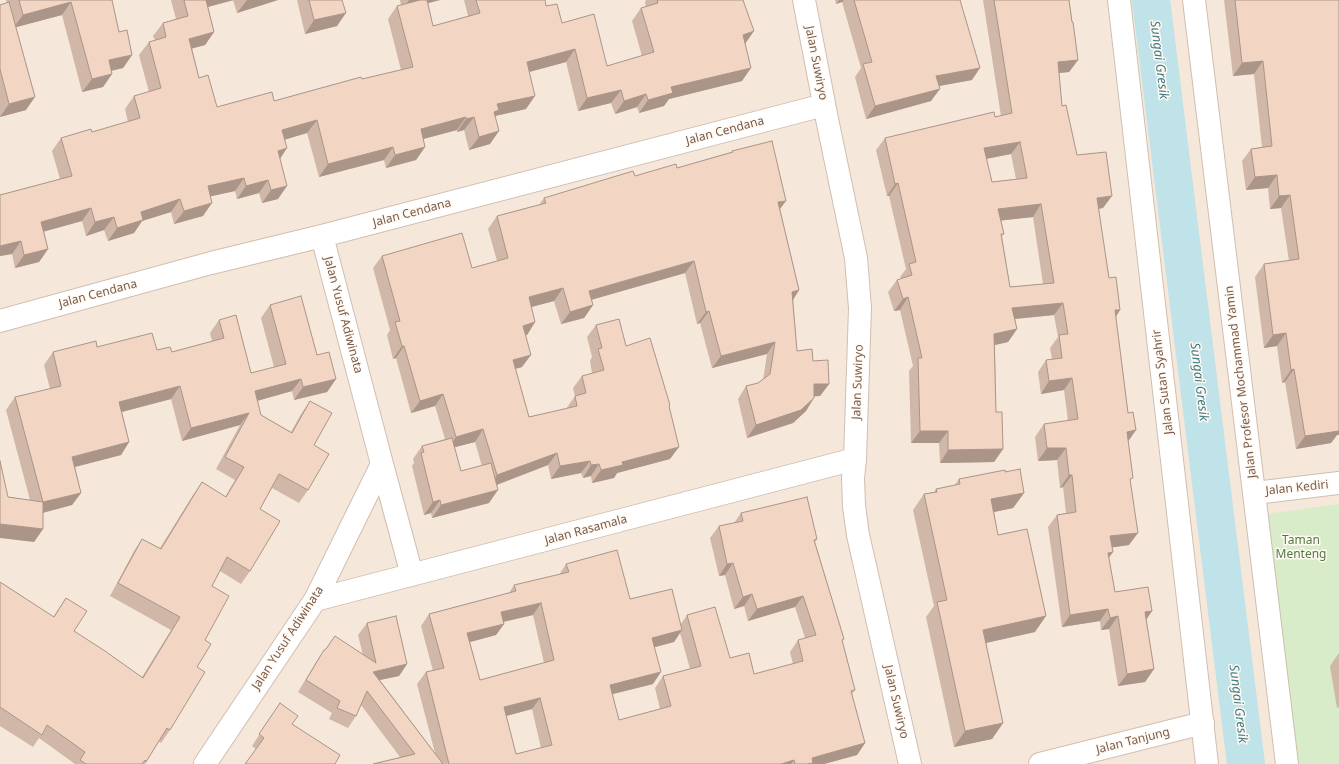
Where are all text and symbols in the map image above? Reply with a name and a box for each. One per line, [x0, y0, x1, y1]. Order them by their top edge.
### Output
water label: Sungai Gresik [1146, 20, 1172, 100]
street label: Jalan Suwiryo [802, 25, 830, 101]
street label: Jalan Cendana [684, 114, 766, 148]
street label: Jalan Cendana [371, 196, 453, 230]
street label: Jalan Yusuf Adiwinata [320, 255, 366, 375]
street label: Jalan Cendana [57, 277, 139, 311]
street label: Jalan Profesor Mochammad Yamin [1222, 285, 1260, 479]
street label: Jalan Sutan Syahrir [1149, 329, 1177, 435]
water label: Sungai Gresik [1186, 342, 1212, 422]
street label: Jalan Suwiryo [849, 344, 867, 420]
street label: Jalan Kediri [1265, 478, 1329, 498]
street label: Jalan Rasamala [543, 512, 629, 548]
park label: Taman Menteng [1276, 534, 1326, 562]
street label: Jalan Yusuf Adiwinata [249, 584, 327, 692]
street label: Jalan Suwiryo [881, 664, 911, 740]
water label: Sungai Gresik [1225, 664, 1251, 744]
street label: Jalan Tanjung [1095, 725, 1171, 757]

